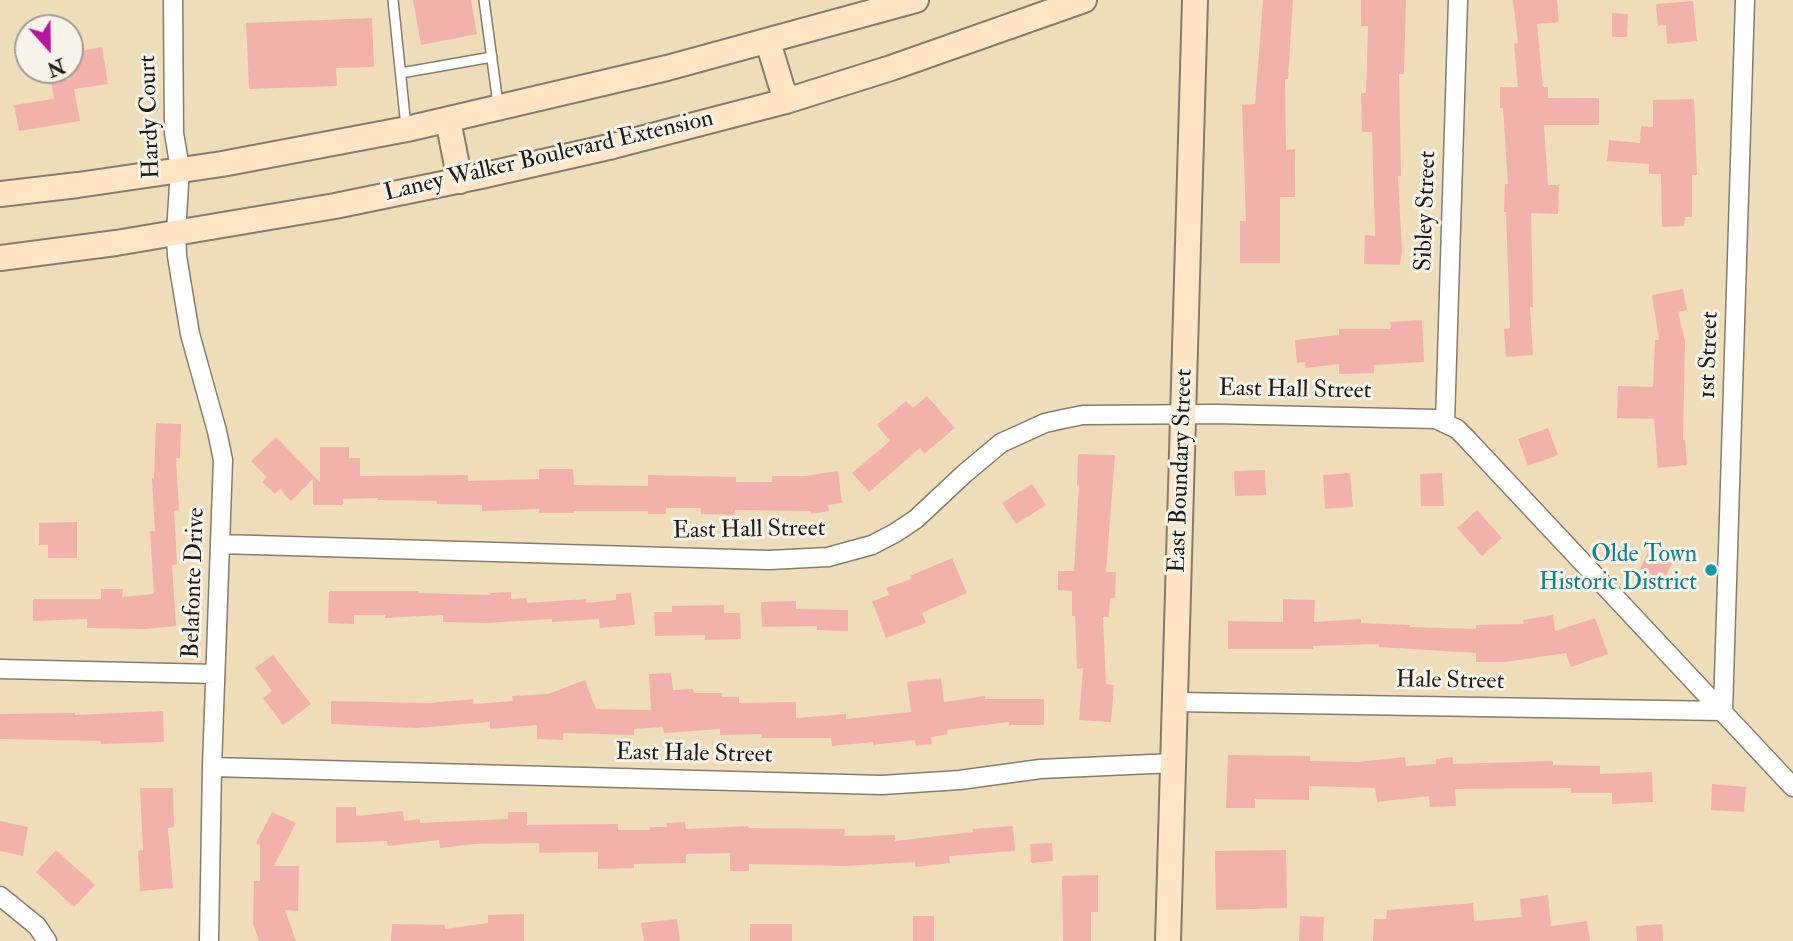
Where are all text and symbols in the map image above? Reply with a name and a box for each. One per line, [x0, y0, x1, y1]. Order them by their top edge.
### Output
north arrow [14, 14, 84, 84]
text: N [44, 52, 68, 81]
street label: Hardy Court [134, 55, 168, 179]
street label: Laney Walker Boulevard Extension [382, 105, 716, 209]
street label: Sibley Street [1411, 150, 1443, 272]
street label: 1st Street [1694, 311, 1726, 399]
street label: East Boundary Street [1164, 368, 1200, 574]
street label: East Hall Street [1218, 375, 1372, 407]
street label: Belafonte Drive [178, 507, 212, 659]
street label: East Hall Street [672, 515, 826, 547]
place label: Olde Town Historic District [1539, 542, 1697, 598]
marker: Olde Town Historic District [1703, 562, 1719, 578]
street label: Hale Street [1395, 667, 1505, 697]
street label: East Hale Street [615, 739, 773, 771]

